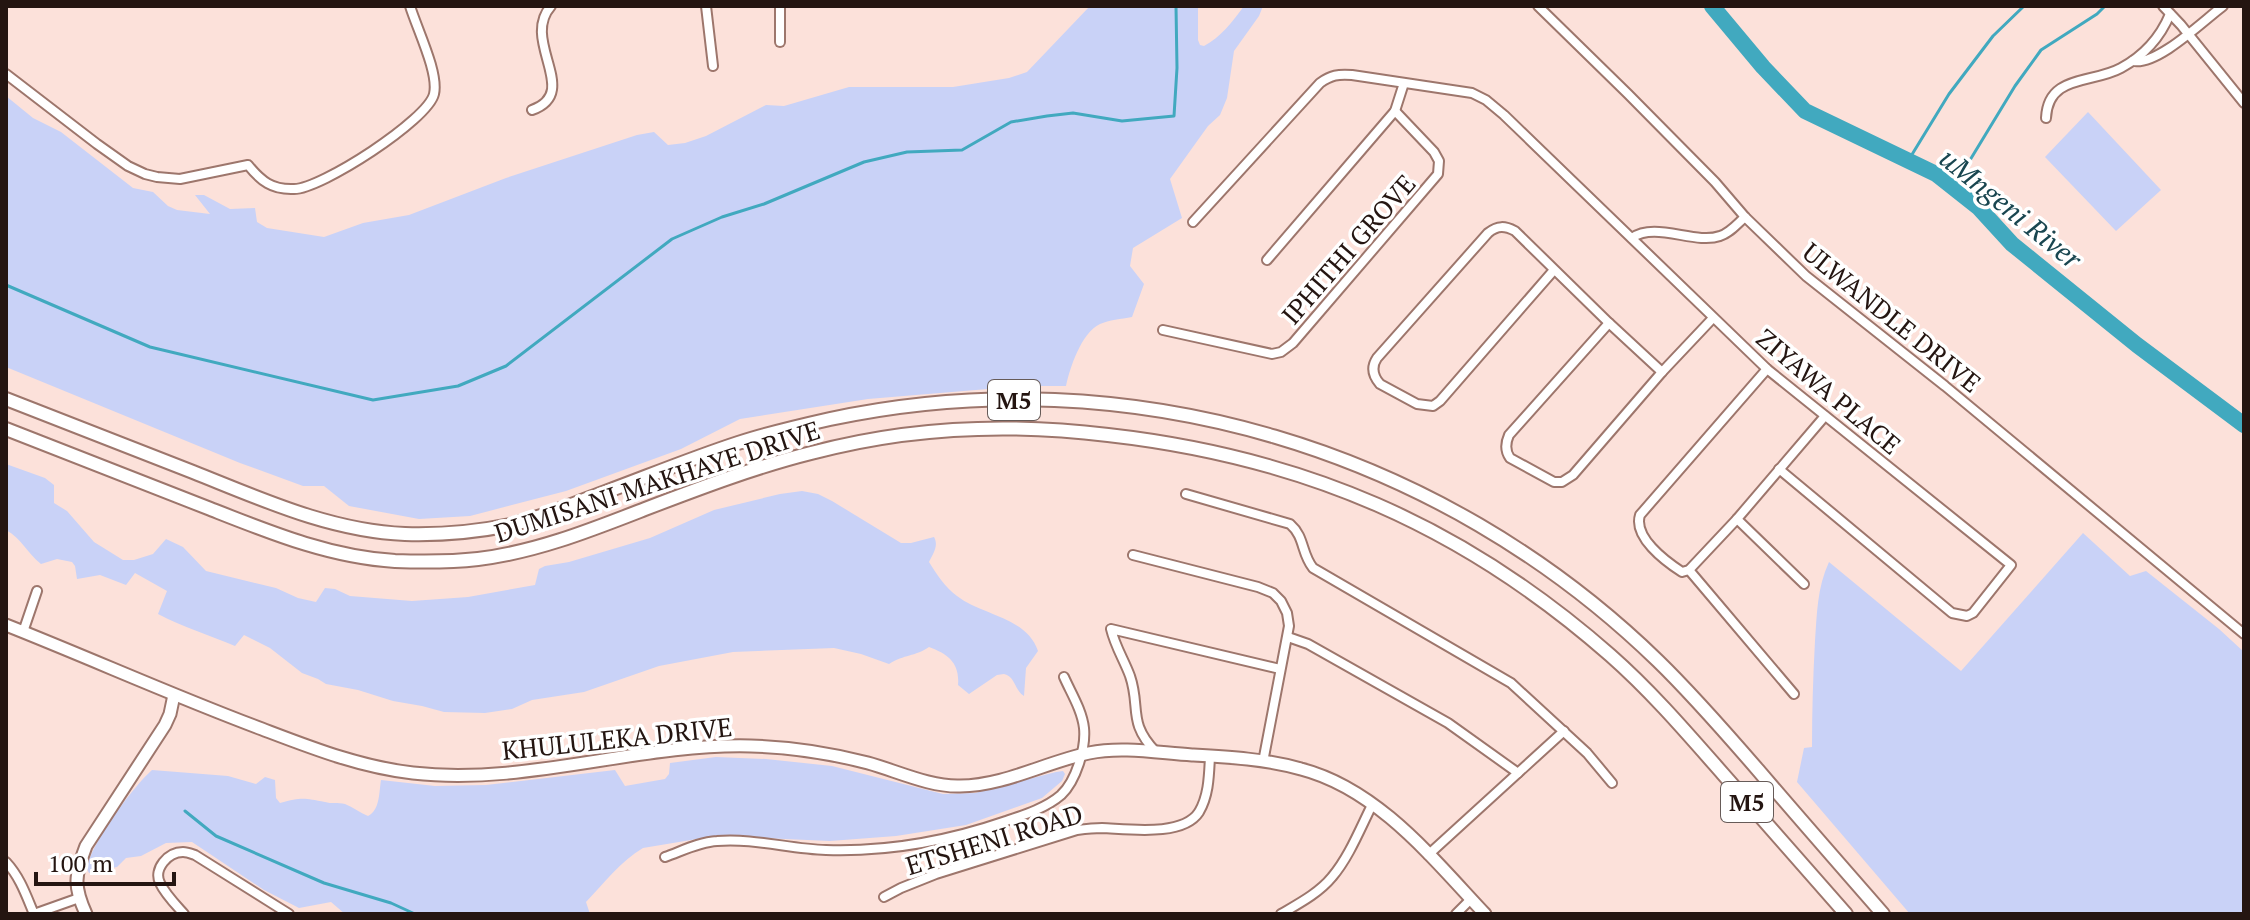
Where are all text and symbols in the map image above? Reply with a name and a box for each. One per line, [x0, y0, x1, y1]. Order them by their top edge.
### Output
water label: uMngeni River [1933, 139, 2090, 277]
street label: IPHITHI GROVE [1274, 167, 1422, 331]
street label: ULWANDLE DRIVE [1796, 235, 1988, 399]
street label: ZIYAWA PLACE [1750, 321, 1908, 461]
road number: M5 [988, 380, 1040, 420]
street label: DUMISANI MAKHAYE DRIVE [490, 412, 824, 550]
street label: KHULULEKA DRIVE [500, 709, 734, 767]
road number: M5 [1721, 782, 1773, 822]
street label: ETSHENI ROAD [901, 796, 1087, 882]
scale bar [36, 836, 174, 886]
text: 100 m [48, 847, 113, 879]

